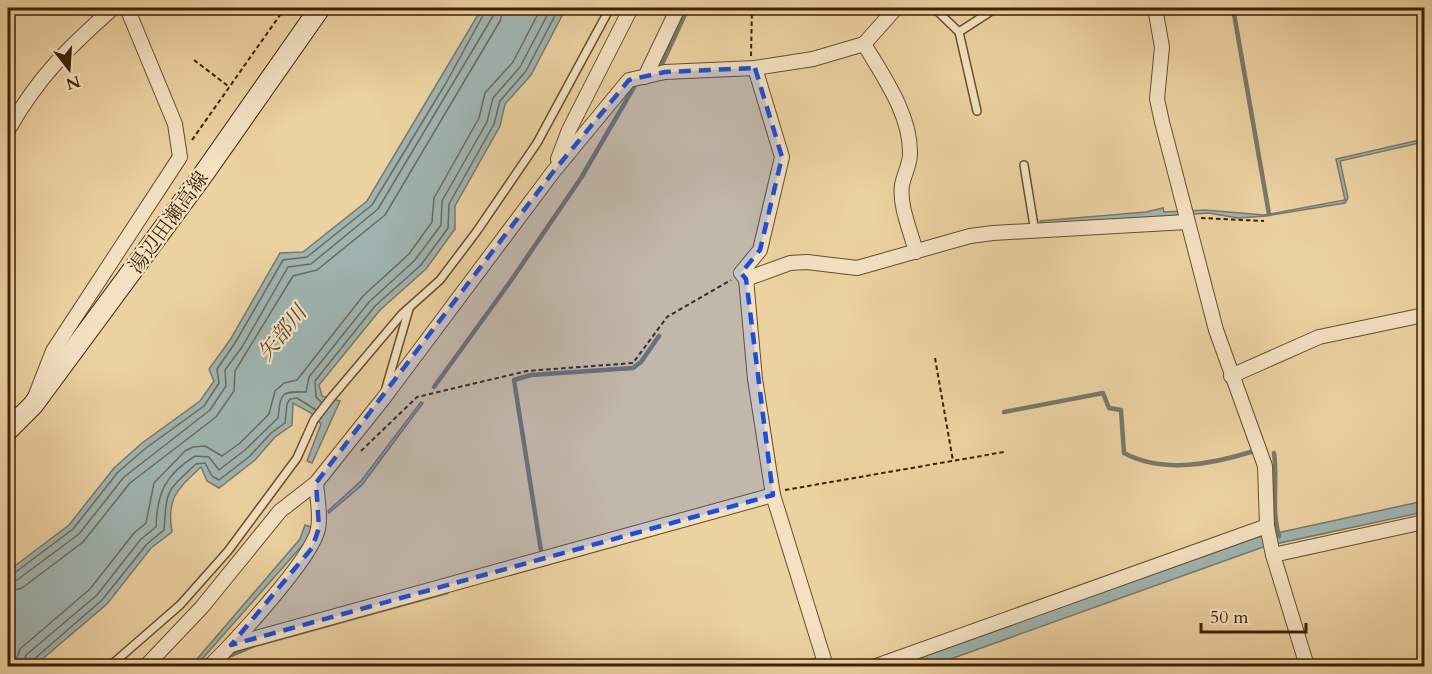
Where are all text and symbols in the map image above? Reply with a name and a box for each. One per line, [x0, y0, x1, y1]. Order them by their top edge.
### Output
north arrow [39, 39, 99, 99]
text: N [63, 70, 83, 95]
street label: 湯辺田瀬高線 [122, 166, 215, 279]
water label: 矢部川 [251, 298, 315, 367]
scale bar [1201, 596, 1306, 634]
text: 50 m [1210, 605, 1249, 630]

